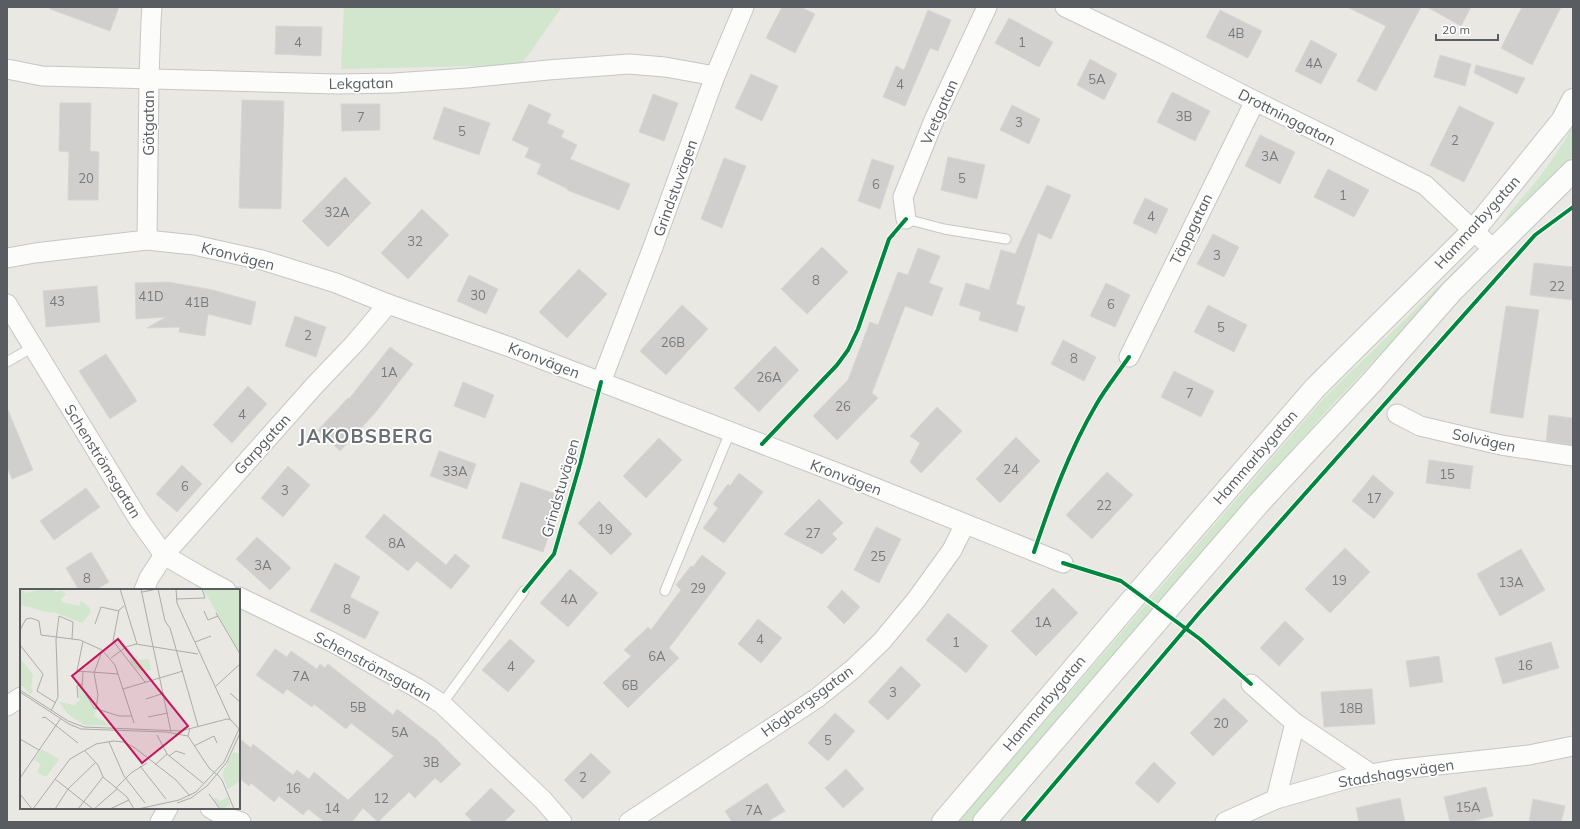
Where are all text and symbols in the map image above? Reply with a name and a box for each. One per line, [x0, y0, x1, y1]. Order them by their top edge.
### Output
scale bar [1436, 16, 1498, 42]
text: 20 m [1442, 22, 1470, 37]
house number: 4B [1228, 25, 1244, 41]
house number: 4 [294, 34, 302, 50]
house number: 1 [1018, 34, 1026, 50]
house number: 4A [1305, 55, 1323, 71]
house number: 5A [1088, 71, 1106, 87]
street label: Lekgatan [328, 73, 394, 93]
house number: 4 [896, 76, 904, 92]
street label: Vretgatan [916, 76, 962, 148]
street label: Drottninggatan [1235, 84, 1339, 150]
street label: Götgatan [139, 90, 158, 156]
house number: 3B [1176, 108, 1192, 124]
house number: 7 [357, 109, 365, 125]
house number: 3 [1015, 114, 1023, 130]
house number: 5 [458, 123, 466, 139]
house number: 2 [1451, 132, 1459, 148]
street label: Grindstuvägen [649, 137, 701, 239]
house number: 3A [1261, 148, 1279, 164]
house number: 20 [78, 170, 94, 186]
house number: 5 [958, 170, 966, 186]
street label: Hammarbygatan [1430, 171, 1524, 273]
house number: 6 [872, 176, 880, 192]
house number: 1 [1339, 187, 1347, 203]
street label: Täppgatan [1166, 190, 1216, 268]
house number: 32A [324, 204, 350, 220]
house number: 4 [1147, 208, 1155, 224]
house number: 32 [407, 233, 423, 249]
street label: Kronvägen [199, 238, 277, 274]
house number: 3 [1213, 247, 1221, 263]
house number: 8 [812, 272, 820, 288]
house number: 22 [1549, 278, 1565, 294]
house number: 30 [470, 287, 486, 303]
house number: 41D [138, 288, 164, 304]
house number: 43 [49, 293, 65, 309]
house number: 41B [185, 294, 209, 310]
house number: 6 [1107, 296, 1115, 312]
house number: 5 [1217, 319, 1225, 335]
house number: 2 [304, 327, 312, 343]
house number: 26B [661, 334, 685, 350]
street label: Kronvägen [506, 338, 582, 382]
house number: 8 [1070, 350, 1078, 366]
house number: 1A [380, 364, 398, 380]
house number: 26A [756, 369, 782, 385]
house number: 7 [1186, 385, 1194, 401]
house number: 26 [835, 398, 851, 414]
street label: Schenströmsgatan [60, 401, 146, 521]
house number: 4 [238, 406, 246, 422]
street label: Hammarbygatan [1209, 406, 1301, 508]
street label: Garpgatan [230, 410, 294, 478]
district label: JAKOBSBERG [298, 424, 434, 448]
street label: Solvägen [1451, 424, 1517, 456]
street label: Grindstuvägen [537, 436, 583, 540]
street label: Kronvägen [808, 455, 884, 499]
house number: 24 [1003, 461, 1019, 477]
house number: 33A [442, 463, 468, 479]
house number: 15 [1439, 466, 1455, 482]
house number: 6 [181, 478, 189, 494]
house number: 3 [281, 482, 289, 498]
house number: 17 [1366, 490, 1382, 506]
house number: 22 [1096, 497, 1112, 513]
house number: 19 [597, 521, 613, 537]
house number: 27 [805, 525, 821, 541]
house number: 8A [388, 535, 406, 551]
house number: 25 [870, 548, 886, 564]
house number: 3A [254, 557, 272, 573]
house number: 8 [83, 570, 91, 586]
house number: 19 [1331, 572, 1347, 588]
house number: 13A [1498, 574, 1524, 590]
house number: 29 [690, 580, 706, 596]
inset map [20, 589, 240, 809]
house number: 4A [560, 591, 578, 607]
house number: 8 [343, 601, 351, 617]
house number: 1A [1034, 614, 1052, 630]
street label: Schenströmsgatan [311, 627, 435, 705]
house number: 4 [756, 631, 764, 647]
house number: 1 [952, 634, 960, 650]
house number: 6A [648, 648, 666, 664]
street label: Hammarbygatan [998, 651, 1090, 755]
house number: 16 [1517, 657, 1533, 673]
house number: 4 [507, 658, 515, 674]
street label: Högbergsgatan [757, 661, 857, 741]
house number: 7A [292, 668, 310, 684]
house number: 6B [622, 677, 638, 693]
house number: 3 [889, 684, 897, 700]
house number: 5B [350, 699, 366, 715]
house number: 18B [1339, 700, 1363, 716]
house number: 20 [1213, 715, 1229, 731]
house number: 5A [391, 724, 409, 740]
house number: 5 [824, 732, 832, 748]
house number: 3B [423, 754, 439, 770]
street label: Stadshagsvägen [1337, 754, 1455, 792]
house number: 2 [579, 769, 587, 785]
house number: 16 [285, 780, 301, 796]
house number: 12 [373, 790, 389, 806]
house number: 15A [1455, 799, 1481, 815]
house number: 14 [324, 800, 340, 816]
house number: 7A [745, 802, 763, 818]

